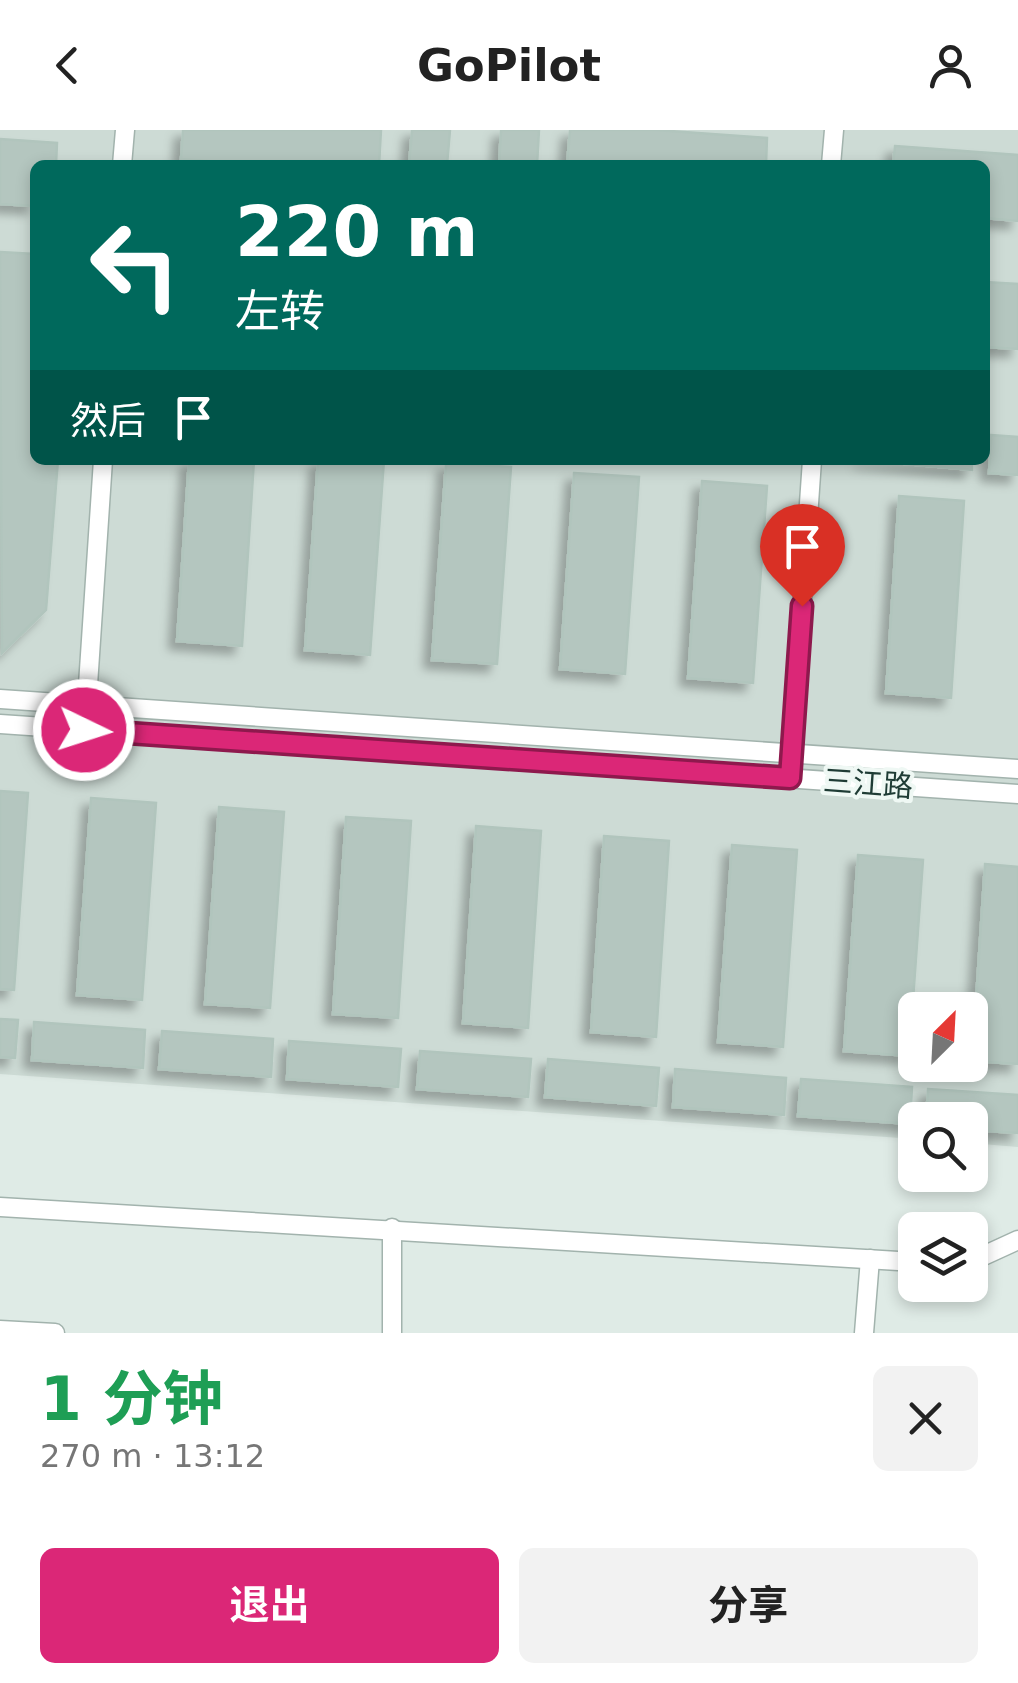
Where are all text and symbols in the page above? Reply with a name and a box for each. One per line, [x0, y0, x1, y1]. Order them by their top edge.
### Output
icon: back [40, 38, 95, 93]
icon: person [923, 38, 978, 93]
text: GoPilot [417, 39, 601, 92]
text: 220 m [235, 191, 478, 273]
icon: left [70, 200, 200, 330]
text: 左转 [235, 285, 325, 338]
icon: arrive [166, 390, 221, 445]
text: 然后 [70, 399, 146, 443]
pin [760, 504, 845, 607]
icon: arrive [775, 519, 830, 574]
position arrow [32, 678, 136, 782]
street label: 三江路 [822, 763, 914, 804]
north arrow [898, 992, 988, 1082]
map controls [898, 992, 988, 1302]
button: search [898, 1102, 988, 1192]
button: layers [898, 1212, 988, 1302]
text: 1 分钟 [40, 1364, 223, 1434]
button: close [873, 1366, 978, 1471]
text: 270 m · 13:12 [40, 1437, 265, 1475]
button: 退出 [40, 1548, 499, 1663]
button: 分享 [519, 1548, 978, 1663]

